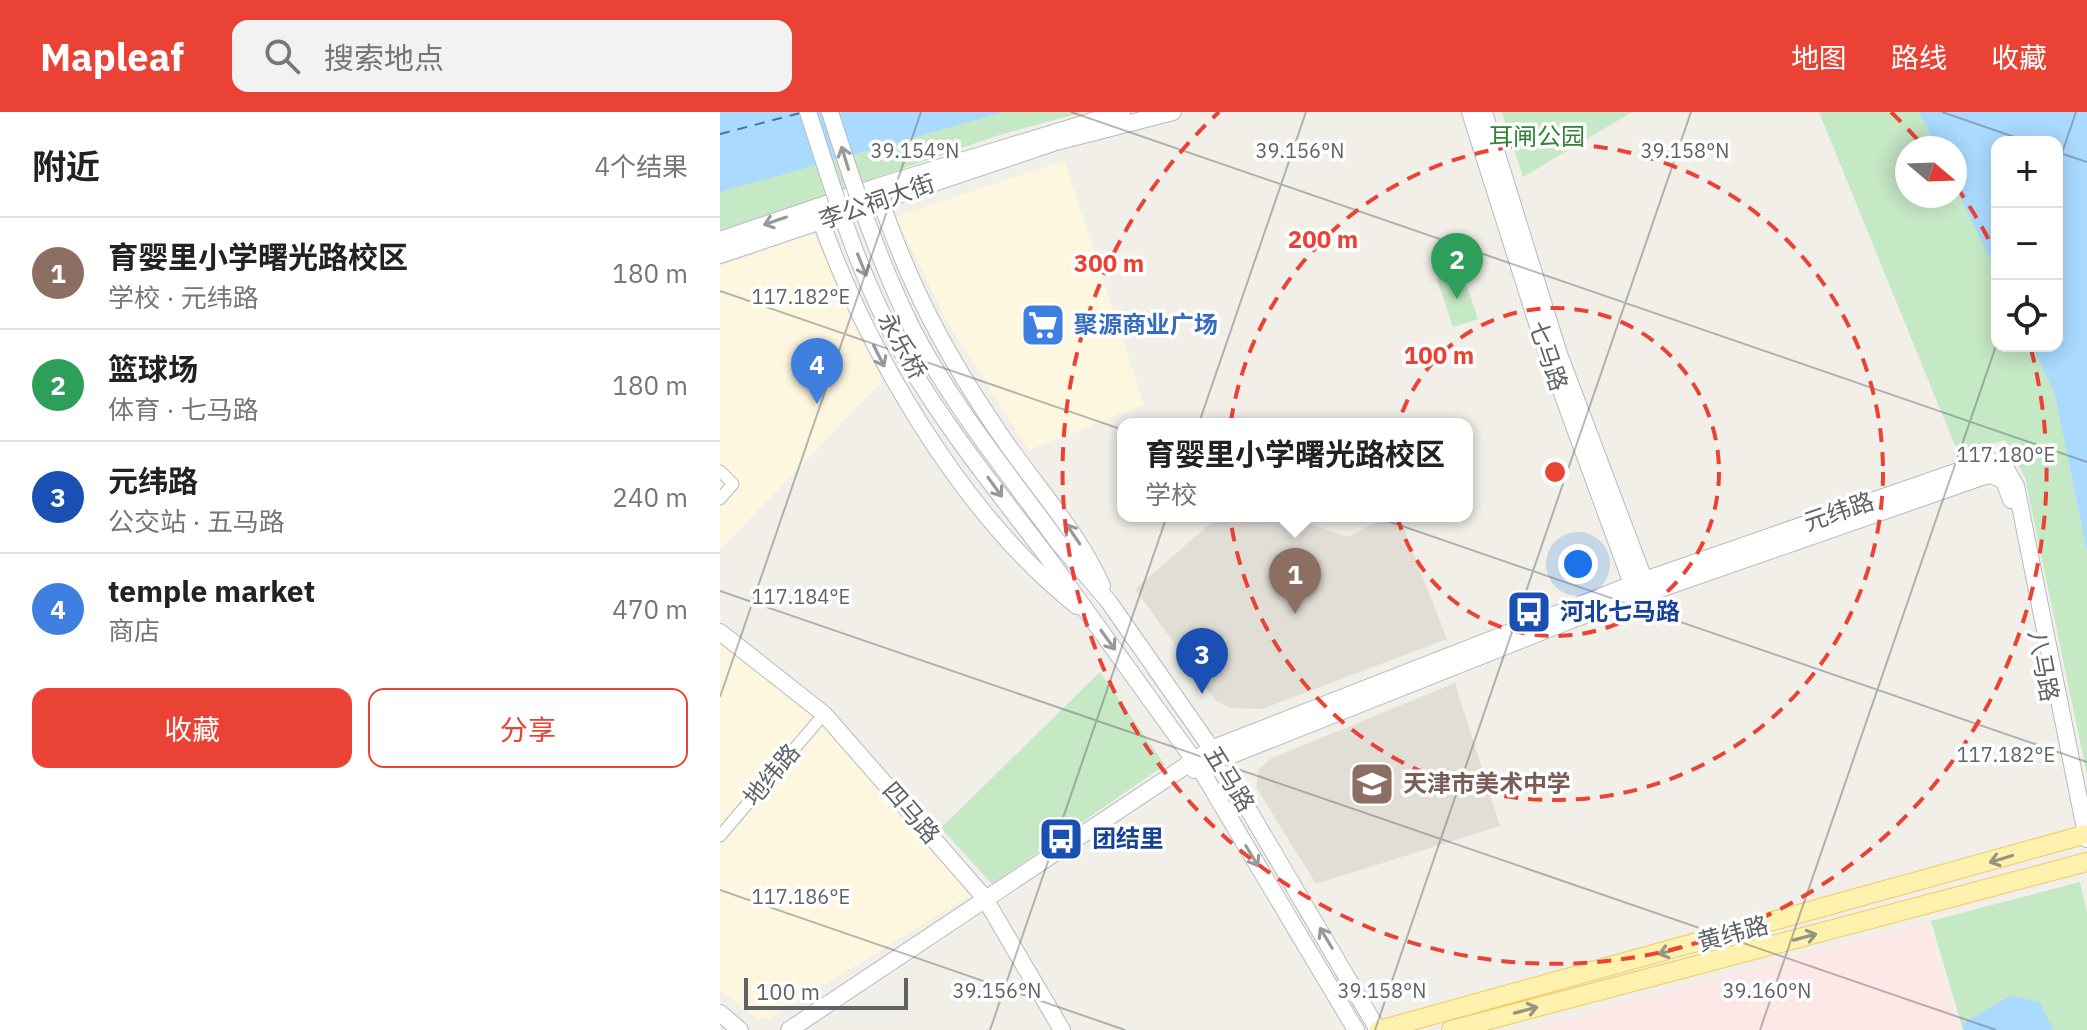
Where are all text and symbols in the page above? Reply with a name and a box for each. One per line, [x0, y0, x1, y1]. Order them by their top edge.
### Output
search box [232, 20, 792, 92]
text: Mapleaf [40, 32, 184, 81]
icon: search [260, 34, 304, 78]
text: 搜索地点 [324, 38, 444, 77]
text: 地图 [1791, 39, 1847, 76]
text: 路线 [1891, 39, 1947, 76]
text: 收藏 [1991, 39, 2047, 76]
park label: 耳闸公园 [1489, 120, 1585, 152]
north arrow [1895, 136, 1967, 208]
map controls [1991, 136, 2063, 352]
button: + [1991, 136, 2063, 208]
text: 39.154°N [871, 137, 959, 164]
text: 39.156°N [1256, 137, 1344, 164]
text: 39.158°N [1641, 137, 1729, 164]
text: 附近 [32, 144, 100, 188]
one-way arrow [837, 146, 852, 172]
text: 4个结果 [594, 149, 688, 183]
street label: 李公祠大街 [815, 166, 939, 236]
button: − [1991, 208, 2063, 280]
one-way arrow [763, 215, 788, 230]
text: 200 m [1288, 223, 1358, 255]
pin: 2 [1431, 233, 1483, 299]
text: 育婴里小学曙光路校区 [108, 237, 408, 276]
text: 300 m [1074, 247, 1144, 279]
one-way arrow [856, 252, 870, 276]
text: 1 [50, 256, 66, 290]
text: 180 m [612, 256, 688, 290]
text: 学校 · 元纬路 [108, 280, 259, 314]
button: locate [1991, 280, 2063, 352]
text: 117.182°E [752, 283, 850, 310]
supermarket icon: 聚源商业广场 [1019, 301, 1067, 349]
street label: 永乐桥 [871, 306, 934, 385]
place label: 聚源商业广场 [1074, 308, 1218, 340]
street label: 七马路 [1522, 316, 1576, 395]
pin: 4 [791, 338, 843, 404]
text: 100 m [1404, 339, 1474, 371]
one-way arrow [872, 344, 887, 368]
text: 篮球场 [108, 349, 198, 388]
text: 2 [50, 368, 66, 402]
text: 180 m [612, 368, 688, 402]
text: 体育 · 七马路 [108, 392, 259, 426]
popup [1117, 418, 1473, 522]
text: 育婴里小学曙光路校区 [1145, 434, 1445, 473]
text: 117.180°E [1957, 441, 2055, 468]
centre of rings [1541, 458, 1569, 486]
text: 元纬路 [108, 461, 198, 500]
one-way arrow [987, 475, 1003, 497]
text: 学校 [1145, 477, 1197, 511]
text: 3 [50, 480, 66, 514]
text: 240 m [612, 480, 688, 514]
street label: 元纬路 [1799, 484, 1878, 538]
text: 公交站 · 五马路 [108, 504, 285, 538]
one-way arrow [1065, 523, 1081, 545]
your location [1558, 544, 1598, 584]
pin: 1 [1269, 548, 1321, 614]
text: temple market [108, 571, 315, 610]
text: 117.184°E [752, 583, 850, 610]
bus stop icon: 河北七马路 [1505, 588, 1553, 636]
text: 4 [50, 592, 66, 626]
text: 470 m [612, 592, 688, 626]
place label: 河北七马路 [1560, 595, 1680, 627]
text: 商店 [108, 613, 160, 647]
street label: 八马路 [2021, 627, 2067, 704]
pin: 3 [1176, 628, 1228, 694]
one-way arrow [1099, 629, 1116, 650]
button: 收藏 [32, 688, 352, 768]
button: 分享 [368, 688, 688, 768]
street label: 地纬路 [736, 736, 807, 812]
street label: 五马路 [1197, 739, 1262, 817]
text: 117.182°E [1957, 741, 2055, 768]
school or university icon: 天津市美术中学 [1348, 760, 1396, 808]
place label: 天津市美术中学 [1403, 767, 1571, 799]
street label: 四马路 [876, 775, 947, 850]
bus stop icon: 团结里 [1037, 815, 1085, 863]
place label: 团结里 [1092, 822, 1164, 854]
one-way arrow [1245, 844, 1261, 867]
one-way arrow [1989, 853, 2014, 867]
text: 117.186°E [752, 883, 850, 910]
street label: 黄纬路 [1694, 908, 1772, 958]
one-way arrow [1317, 927, 1333, 950]
one-way arrow [1791, 928, 1817, 943]
one-way arrow [1657, 945, 1683, 960]
scale bar [744, 974, 908, 1010]
text: 100 m [756, 977, 820, 1006]
text: 39.156°N [953, 977, 1041, 1004]
text: 39.158°N [1338, 977, 1426, 1004]
text: 39.160°N [1723, 977, 1811, 1004]
one-way arrow [1513, 1002, 1539, 1017]

